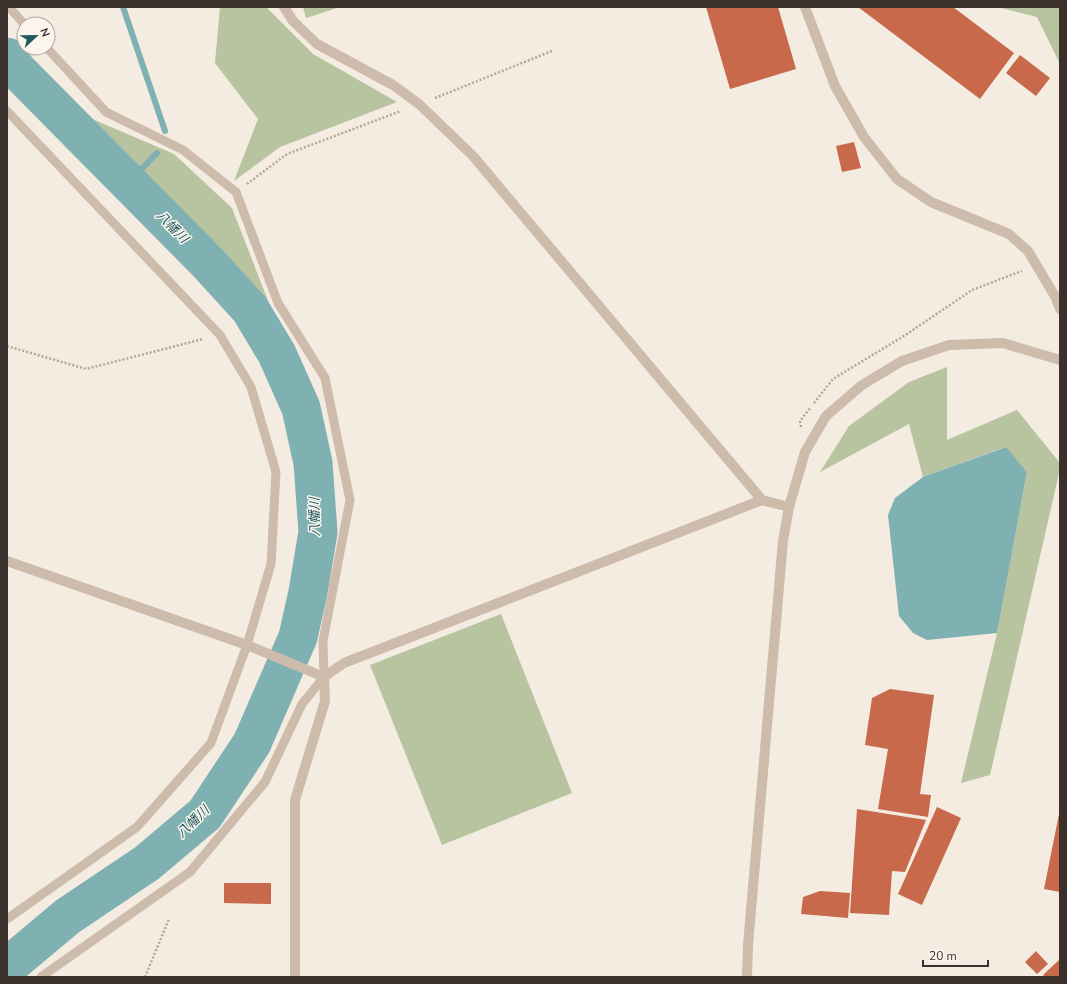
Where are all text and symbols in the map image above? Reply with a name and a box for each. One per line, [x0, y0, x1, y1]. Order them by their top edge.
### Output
north arrow [16, 16, 56, 56]
text: N [36, 26, 53, 39]
water label: 八幡川 [152, 207, 194, 249]
water label: 八幡川 [306, 495, 324, 537]
water label: 八幡川 [173, 801, 215, 842]
scale bar [923, 942, 988, 968]
text: 20 m [929, 948, 957, 964]

